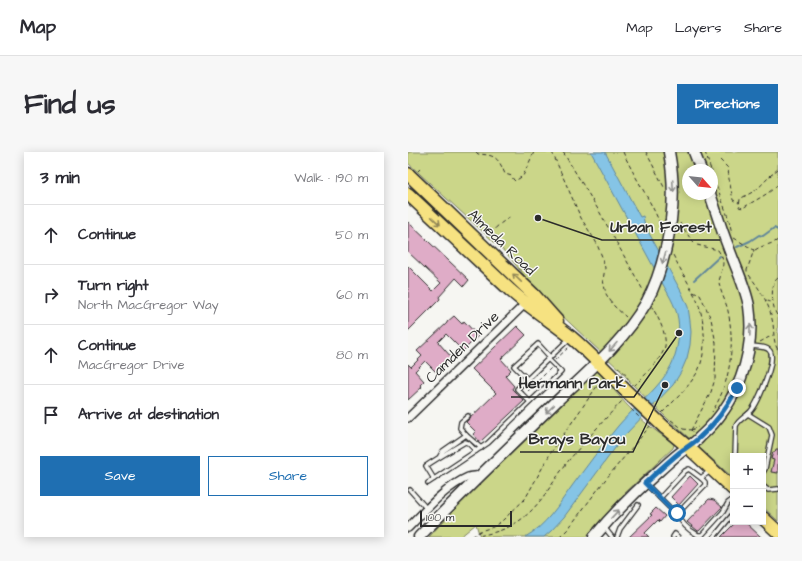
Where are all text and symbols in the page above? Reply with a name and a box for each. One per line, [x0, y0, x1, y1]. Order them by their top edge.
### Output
text: Map [20, 14, 56, 41]
text: Map [626, 18, 653, 38]
text: Layers [675, 18, 722, 38]
text: Share [744, 18, 782, 38]
button: Directions [677, 84, 778, 124]
text: Find us [24, 85, 115, 124]
north arrow [682, 164, 718, 200]
text: 3 min [40, 166, 80, 190]
text: Walk · 190 m [294, 169, 368, 187]
one-way arrow [669, 179, 676, 192]
street label: Almeda Road [463, 204, 541, 281]
callout: Urban Forest [602, 212, 720, 240]
one-way arrow [431, 216, 442, 225]
text: Urban Forest [610, 216, 712, 238]
icon: ahead [40, 224, 62, 246]
text: Continue [78, 224, 136, 245]
text: 50 m [335, 226, 368, 244]
one-way arrow [660, 251, 667, 264]
one-way arrow [512, 274, 522, 283]
text: Turn right [78, 275, 149, 296]
icon: right [40, 284, 62, 306]
text: 60 m [336, 286, 368, 304]
text: North MacGregor Way [78, 296, 219, 314]
street label: Camden Drive [421, 307, 504, 388]
one-way arrow [746, 324, 754, 337]
text: Continue [78, 335, 136, 356]
one-way arrow [608, 342, 618, 352]
icon: ahead [40, 344, 62, 366]
text: 80 m [336, 346, 368, 364]
text: MacGregor Drive [78, 356, 185, 374]
callout: Hermann Park [511, 369, 634, 397]
text: Hermann Park [518, 372, 626, 394]
route end [728, 379, 746, 397]
icon: arrive [40, 404, 62, 426]
text: Arrive at destination [78, 404, 219, 425]
one-way arrow [545, 404, 555, 413]
callout: Brays Bayou [520, 424, 633, 452]
text: Brays Bayou [529, 428, 625, 451]
map controls [730, 453, 766, 525]
button: + [730, 453, 766, 489]
button: Save [40, 456, 200, 496]
button: Share [208, 456, 368, 496]
button: − [730, 489, 766, 525]
route start [668, 504, 686, 522]
scale bar [420, 509, 512, 528]
one-way arrow [610, 509, 620, 519]
text: 100 m [426, 510, 454, 525]

